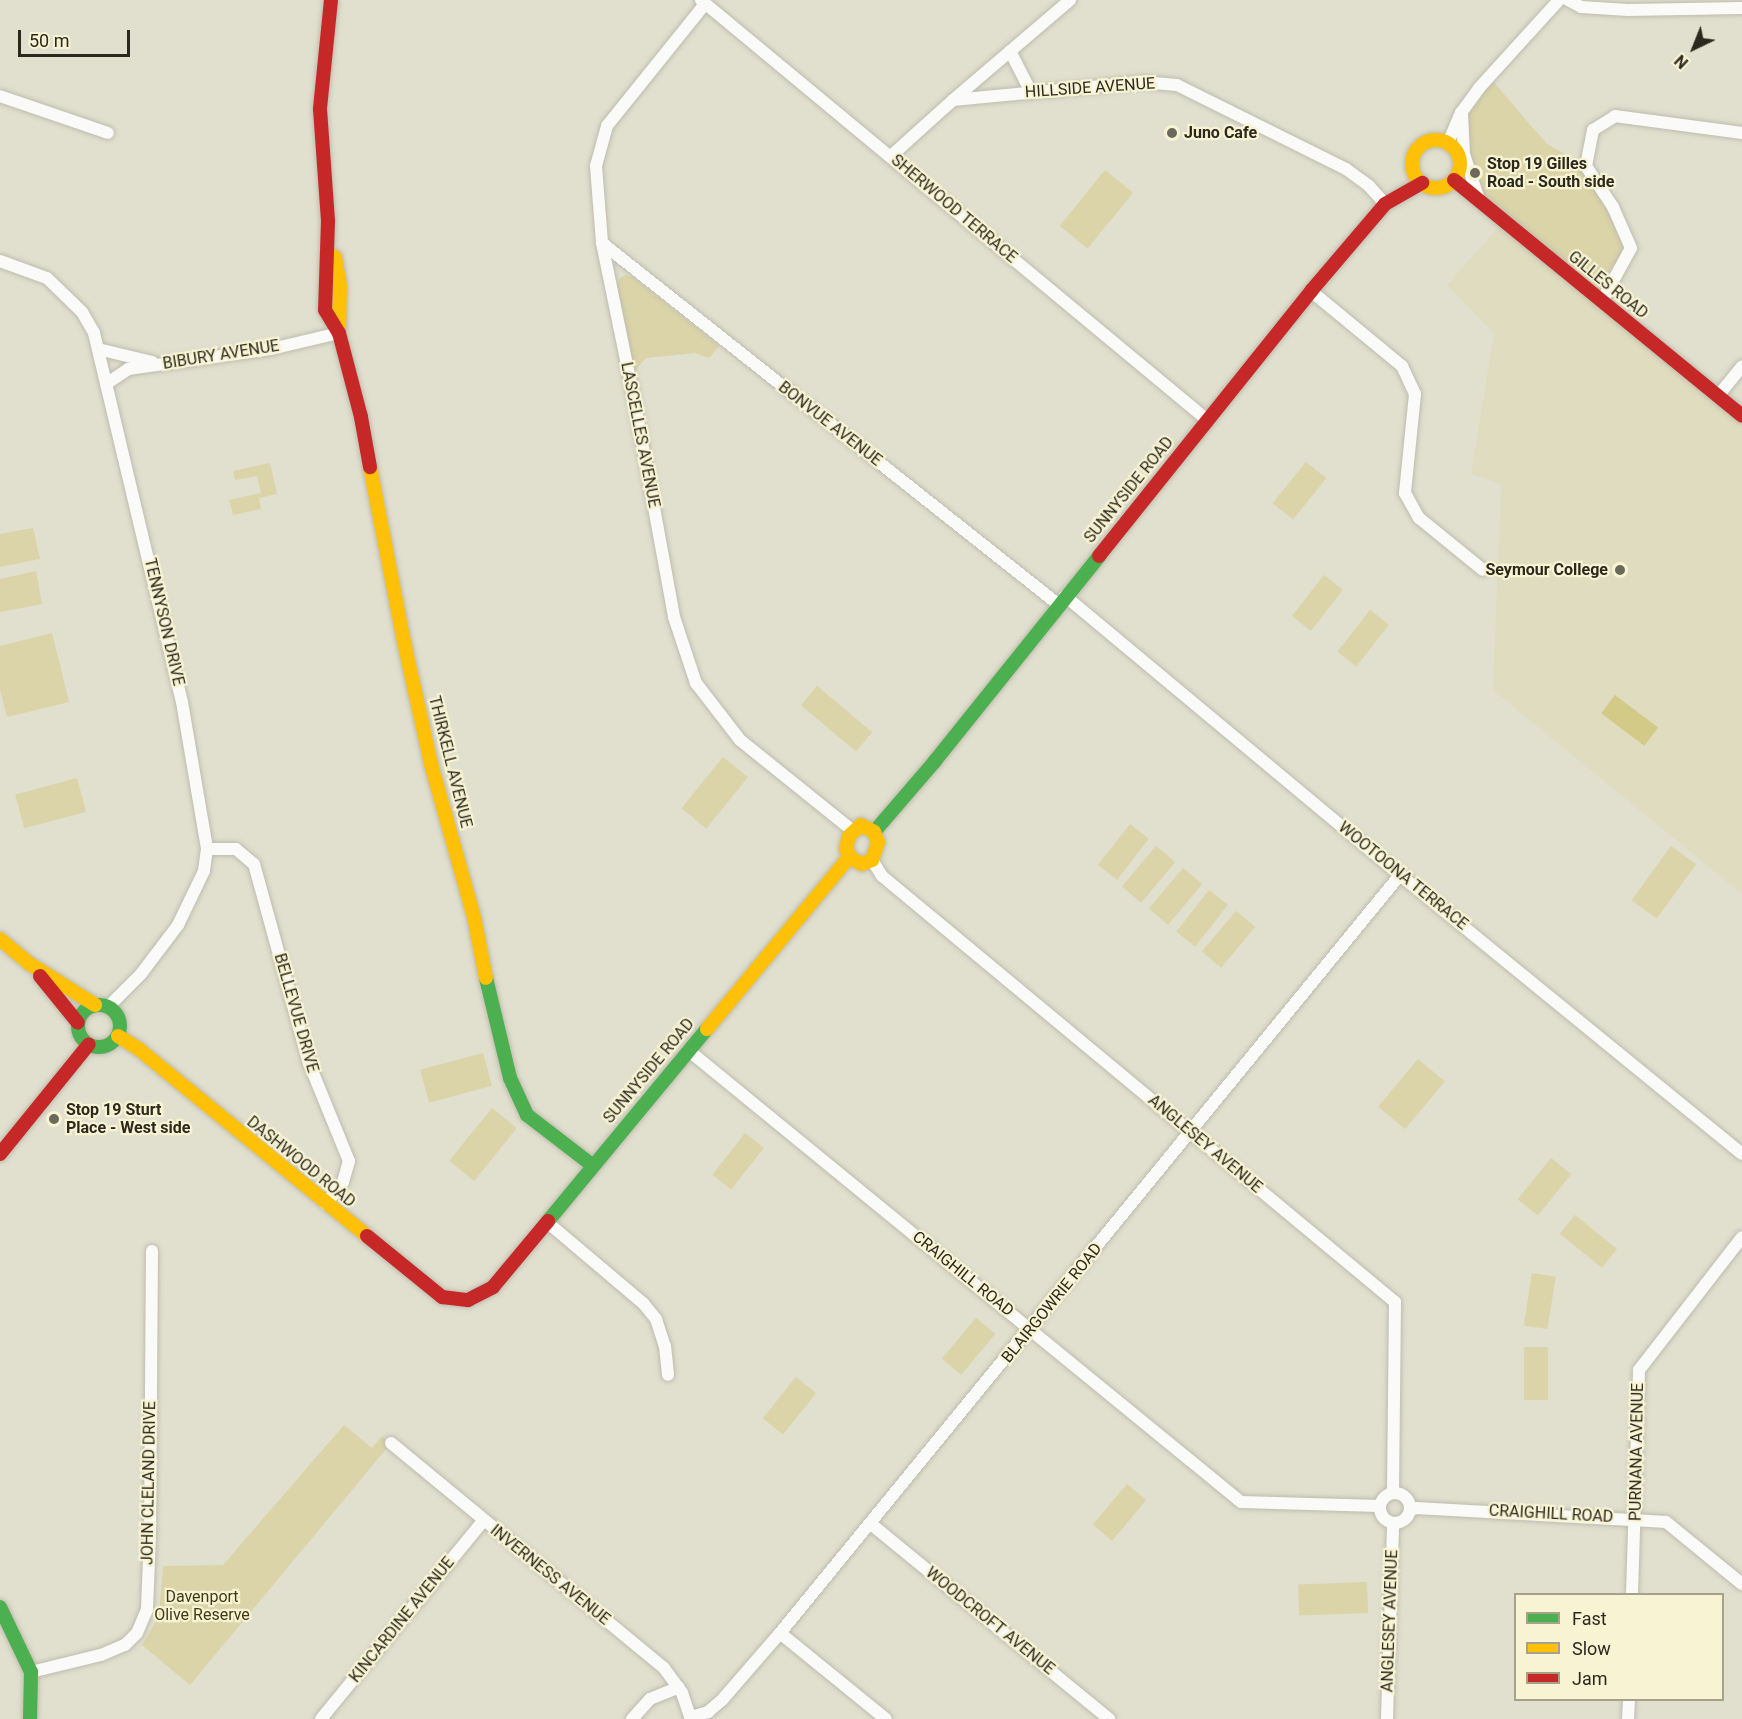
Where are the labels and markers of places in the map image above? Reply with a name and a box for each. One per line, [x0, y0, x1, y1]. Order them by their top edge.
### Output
place label: Juno Cafe [1184, 123, 1257, 143]
marker: Juno Cafe [1165, 126, 1179, 140]
place label: Stop 19 Gilles Road - South side [1487, 154, 1614, 192]
marker: Stop 19 Gilles Road - South side [1468, 166, 1482, 180]
place label: Seymour College [1485, 560, 1608, 580]
marker: Seymour College [1613, 563, 1627, 577]
place label: Stop 19 Sturt Place - West side [66, 1100, 190, 1138]
marker: Stop 19 Sturt Place - West side [47, 1112, 61, 1126]

